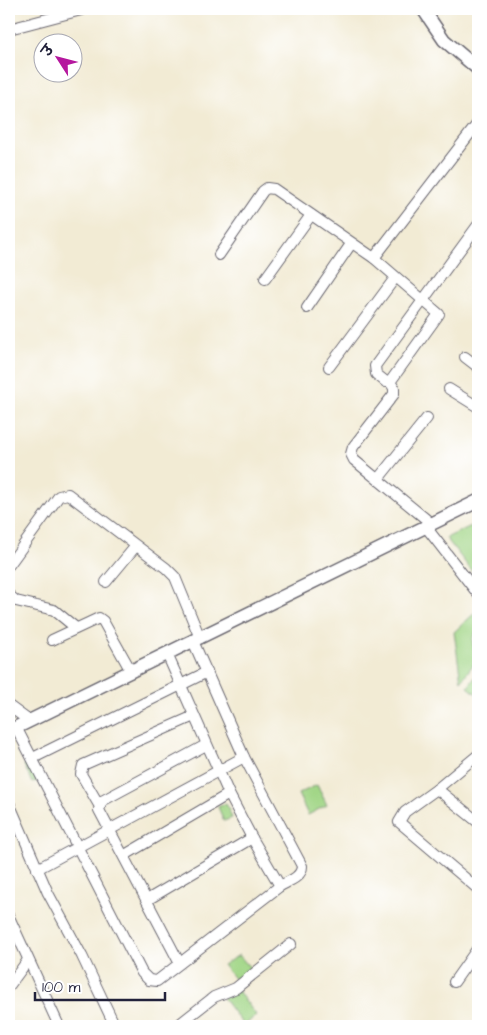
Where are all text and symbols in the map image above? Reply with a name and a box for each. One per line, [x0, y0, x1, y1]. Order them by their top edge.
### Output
north arrow [32, 32, 82, 82]
text: उ [36, 40, 60, 62]
scale bar [35, 970, 165, 1002]
text: 100 m [42, 977, 81, 998]

